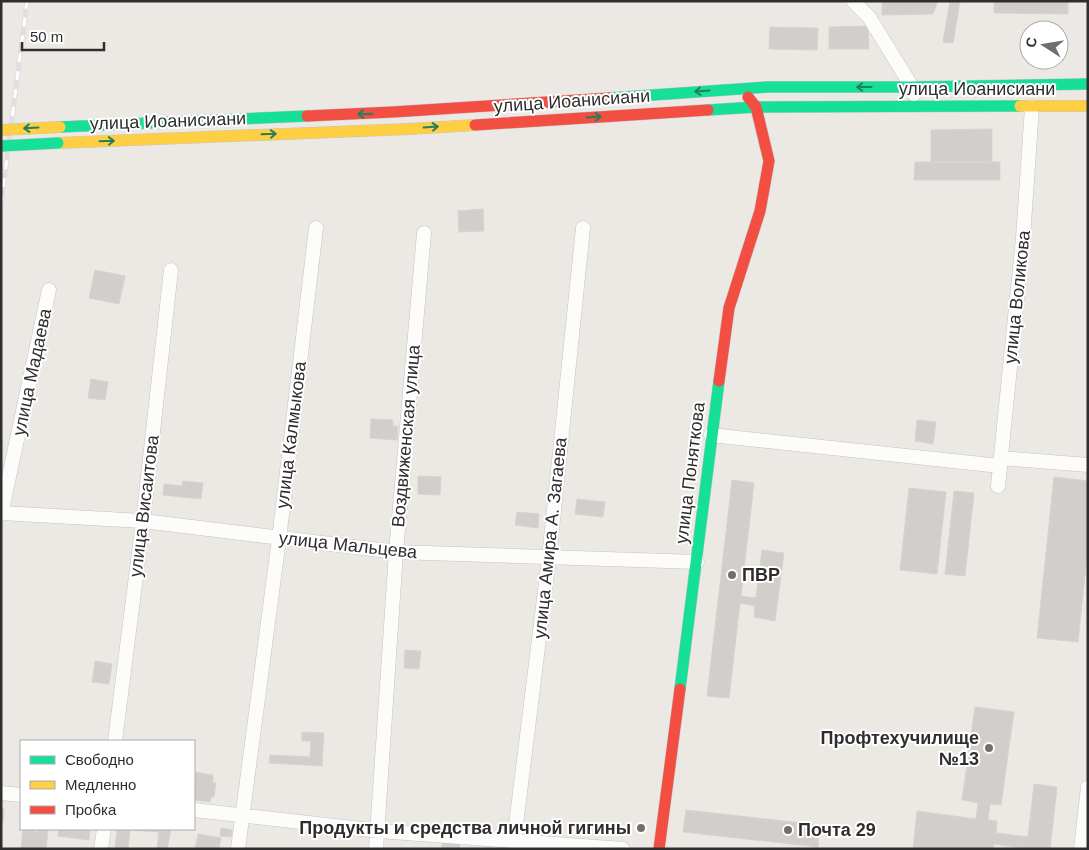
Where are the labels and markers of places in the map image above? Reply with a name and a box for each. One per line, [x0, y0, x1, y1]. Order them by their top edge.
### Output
place label: ПВР [742, 565, 780, 585]
marker: ПВР [726, 569, 738, 581]
place label: Профтехучилище №13 [821, 728, 979, 769]
marker: Профтехучилище №13 [983, 742, 995, 754]
place label: Продукты и средства личной гигины [299, 818, 631, 838]
place label: Почта 29 [798, 820, 876, 840]
marker: Продукты и средства личной гигины [635, 822, 647, 834]
marker: Почта 29 [782, 824, 794, 836]

